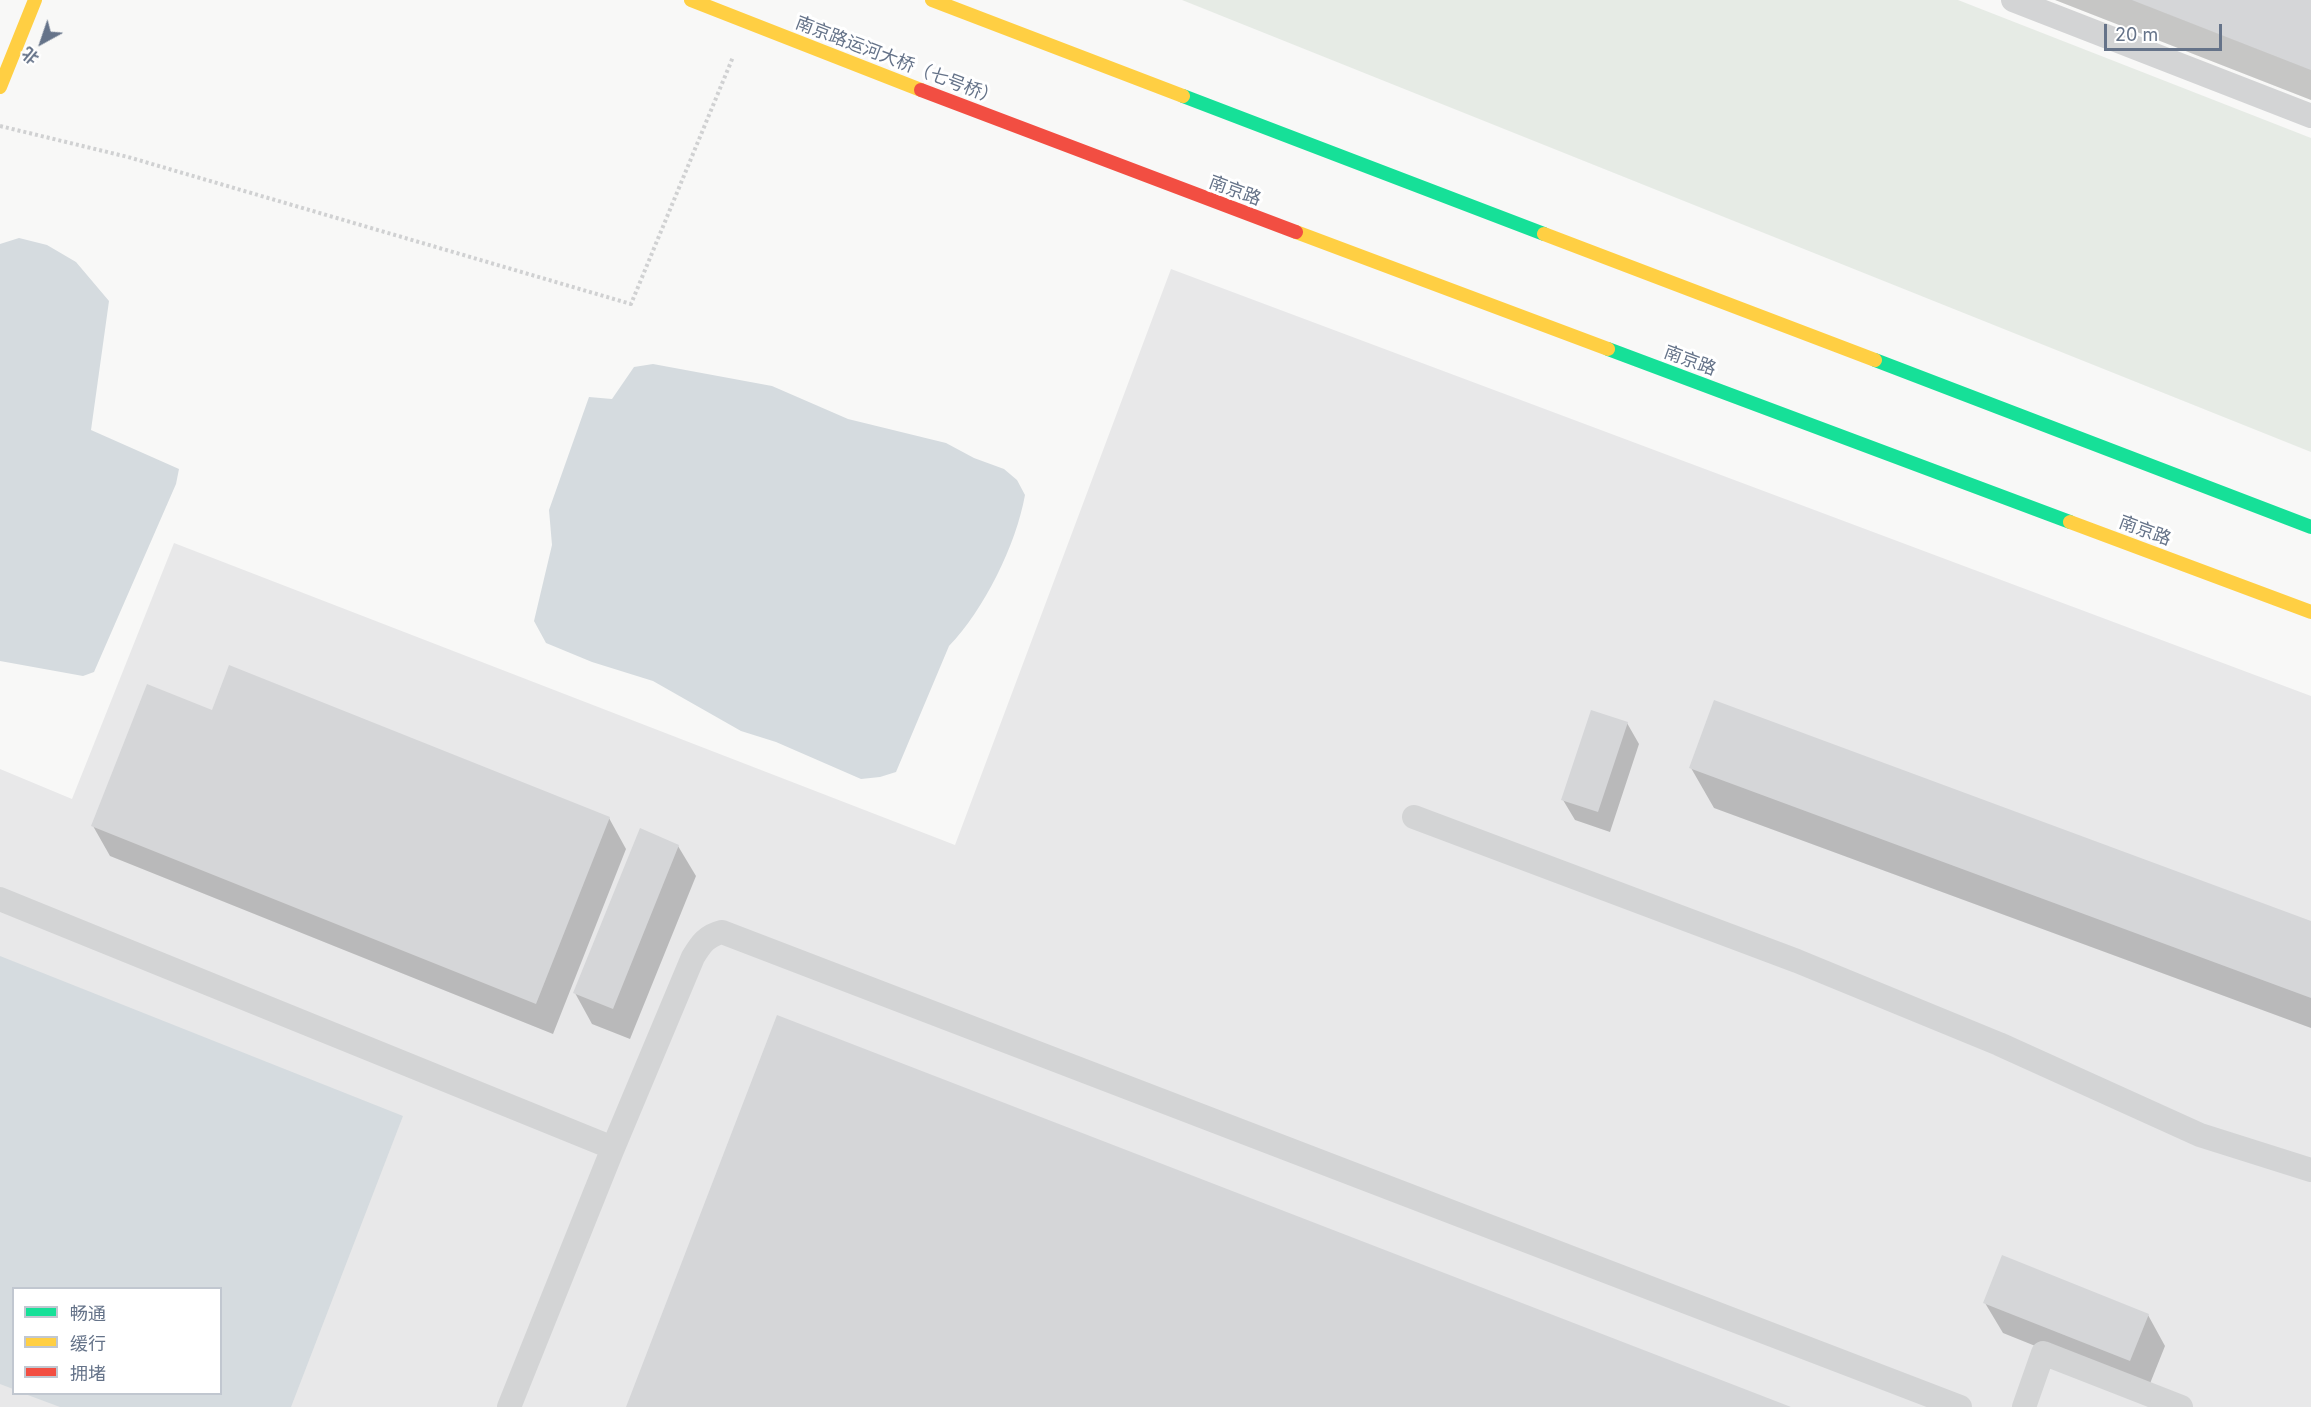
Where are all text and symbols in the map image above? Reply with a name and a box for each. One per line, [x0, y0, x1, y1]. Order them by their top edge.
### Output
north arrow [12, 12, 72, 72]
street label: 南京路运河大桥（七号桥） [792, 12, 1002, 110]
scale bar [2107, 12, 2226, 50]
text: 20 m [2115, 24, 2158, 45]
text: 北 [18, 43, 43, 69]
street label: 南京路 [1206, 172, 1264, 210]
street label: 南京路 [1661, 342, 1719, 380]
street label: 南京路 [2116, 512, 2174, 550]
legend [12, 1287, 222, 1395]
text: 畅通 [70, 1303, 106, 1324]
text: 缓行 [70, 1333, 106, 1354]
text: 拥堵 [70, 1363, 106, 1384]

